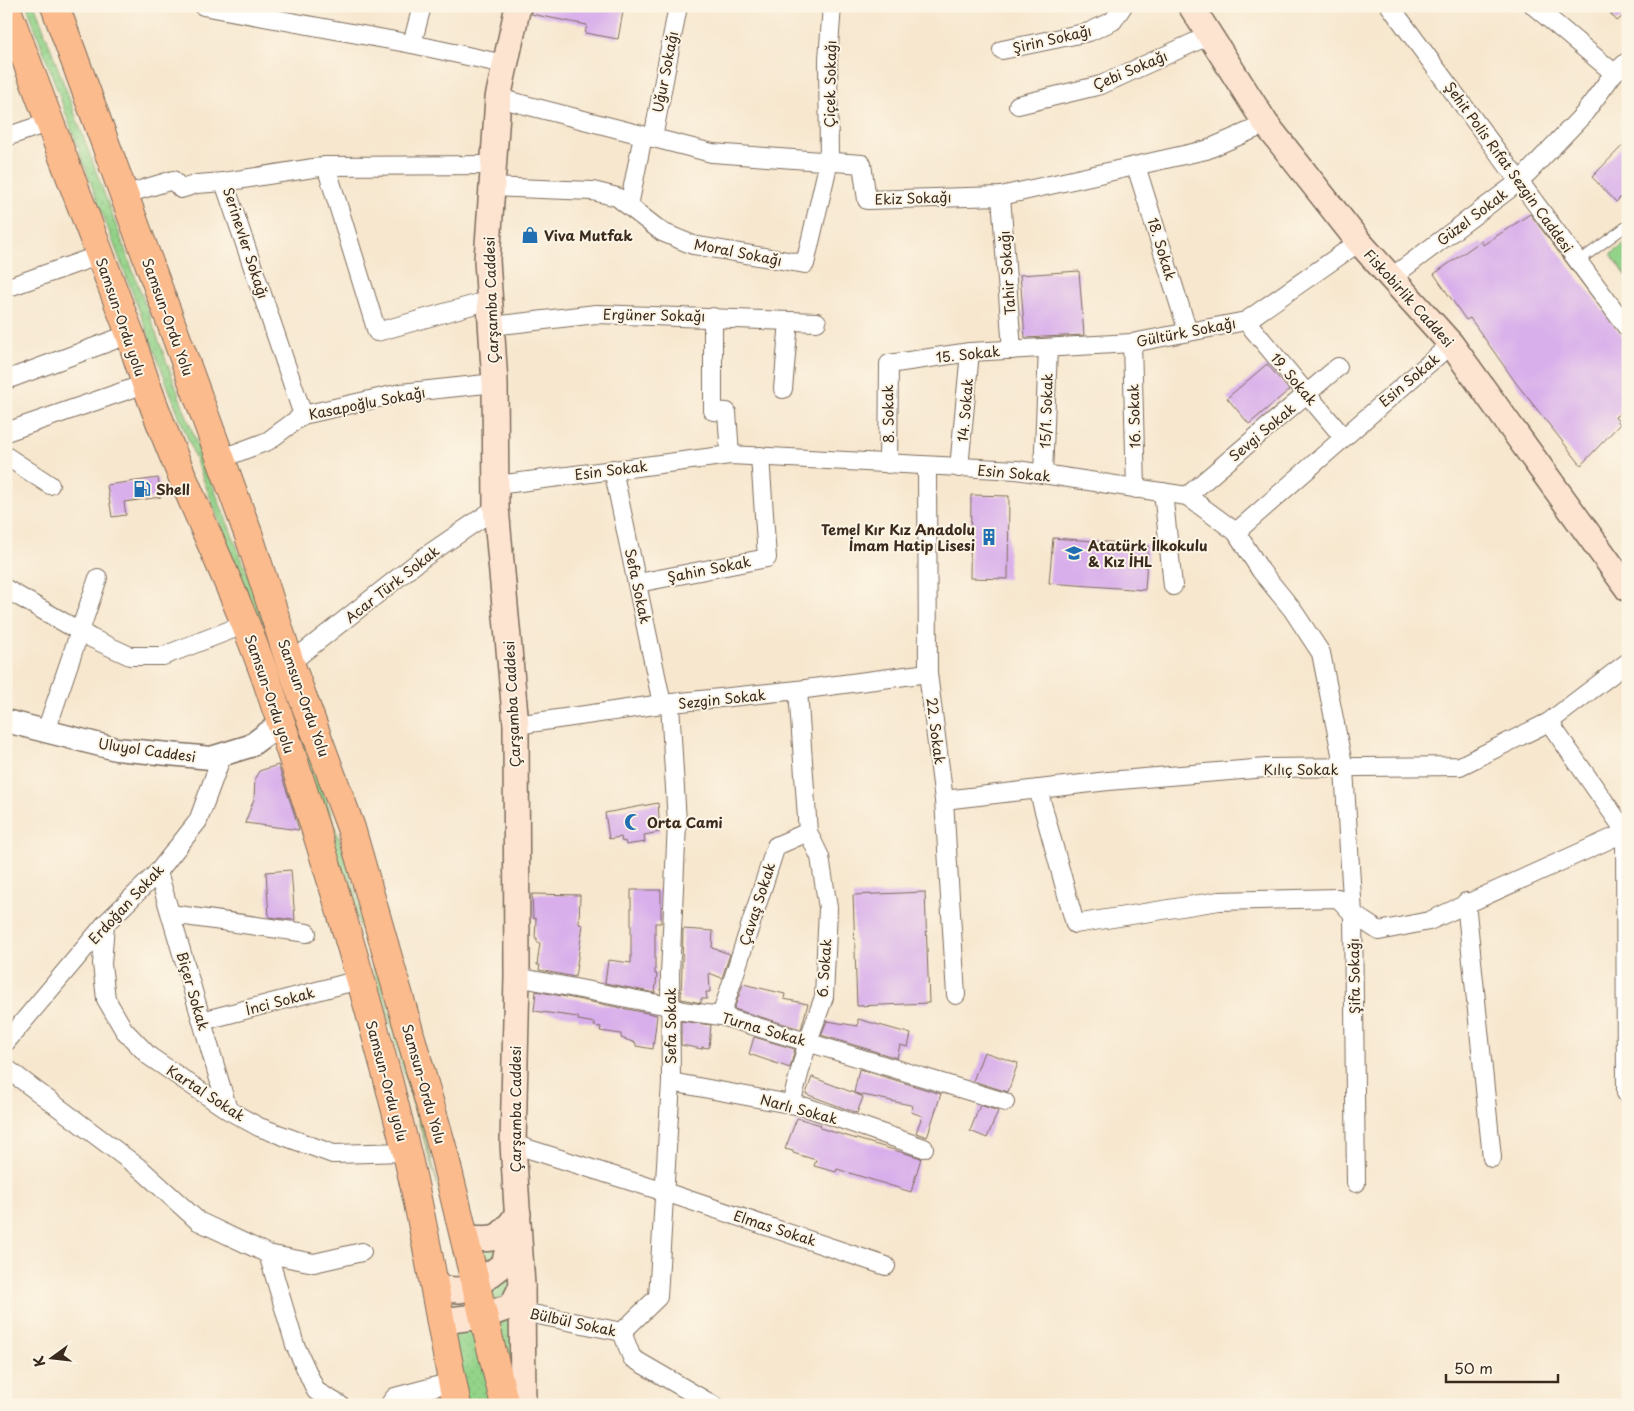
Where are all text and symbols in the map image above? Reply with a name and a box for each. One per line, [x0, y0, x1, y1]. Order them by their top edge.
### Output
street label: Şirin Sokağı [1010, 20, 1094, 58]
street label: Uğur Sokağı [647, 29, 683, 115]
street label: Çiçek Sokağı [819, 40, 841, 128]
street label: Çebi Sokağı [1089, 45, 1171, 95]
street label: Şehit Polis Rıfat Sezgin Caddesi [1440, 77, 1578, 257]
street label: Güzel Sokak [1432, 184, 1512, 250]
street label: Serinevler Sokağı [218, 185, 274, 301]
street label: Ekiz Sokağı [874, 186, 952, 210]
street label: 18. Sokak [1143, 215, 1181, 283]
shop icon: Viva Mutfak [520, 225, 540, 245]
place label: Viva Mutfak [544, 225, 633, 246]
street label: Tahir Sokağı [994, 230, 1020, 316]
street label: Moral Sokağı [692, 233, 784, 271]
street label: Çarşamba Caddesi [478, 236, 504, 364]
street label: Fiskobirlik Caddesi [1359, 244, 1459, 352]
street label: Samsun-Ordu yolu [91, 255, 151, 379]
street label: Samsun-Ordu Yolu [137, 255, 199, 379]
street label: Ergüner Sokağı [603, 304, 705, 326]
street label: Gültürk Sokağı [1135, 312, 1237, 352]
street label: 15. Sokak [935, 340, 1001, 368]
street label: 19. Sokak [1266, 348, 1322, 410]
street label: Esin Sokak [1374, 348, 1444, 412]
street label: 15/1. Sokak [1034, 373, 1058, 449]
street label: 14. Sokak [952, 377, 978, 443]
street label: Kasapoğlu Sokağı [307, 381, 427, 425]
street label: 8. Sokak [877, 384, 899, 444]
street label: 16. Sokak [1122, 384, 1146, 448]
street label: Sevgi Sokak [1224, 398, 1300, 466]
street label: Esin Sokak [573, 455, 649, 485]
street label: Esin Sokak [977, 459, 1051, 487]
fuel station icon: Shell [132, 479, 152, 499]
place label: Shell [156, 479, 190, 500]
place label: Temel Kır Kız Anadolu İmam Hatip Lisesi [821, 519, 975, 556]
building icon: Temel Kır Kız Anadolu İmam Hatip Lisesi [979, 527, 999, 547]
place label: Atatürk İlkokulu & Kız İHL [1088, 535, 1207, 572]
street label: Acar Türk Sokak [340, 540, 444, 628]
school or university icon: Atatürk İlkokulu & Kız İHL [1064, 543, 1084, 563]
street label: Sefa Sokak [620, 546, 656, 626]
street label: Şahin Sokak [665, 551, 753, 587]
street label: Samsun-Ordu yolu [240, 632, 300, 756]
street label: Samsun-Ordu Yolu [273, 636, 335, 760]
street label: Çarşamba Caddesi [498, 640, 526, 768]
street label: Sezgin Sokak [677, 684, 767, 714]
street label: 22. Sokak [921, 696, 951, 766]
street label: Uluyol Caddesi [97, 733, 197, 767]
street label: Kılıç Sokak [1264, 759, 1338, 780]
mosque icon: Orta Cami [623, 812, 643, 832]
place label: Orta Cami [647, 812, 722, 833]
street label: Erdoğan Sokak [83, 859, 169, 949]
street label: Çavaş Sokak [734, 860, 780, 948]
street label: 6. Sokak [811, 938, 837, 998]
street label: Şifa Sokağı [1343, 938, 1365, 1014]
street label: Biçer Sokak [172, 949, 214, 1033]
street label: İnci Sokak [243, 982, 317, 1020]
street label: Sefa Sokak [660, 988, 681, 1064]
street label: Turna Sokak [719, 1007, 809, 1051]
street label: Samsun-Ordu yolu [361, 1018, 413, 1144]
street label: Samsun-Ordu Yolu [397, 1022, 451, 1146]
street label: Çarşamba Caddesi [505, 1045, 526, 1172]
street label: Kartal Sokak [163, 1060, 249, 1126]
street label: Narlı Sokak [758, 1089, 840, 1129]
street label: Elmas Sokak [731, 1205, 819, 1251]
street label: Bülbül Sokak [527, 1303, 619, 1341]
north arrow [28, 1334, 78, 1384]
scale bar [1446, 1351, 1559, 1383]
text: K [27, 1354, 50, 1369]
text: 50 m [1454, 1356, 1493, 1379]

